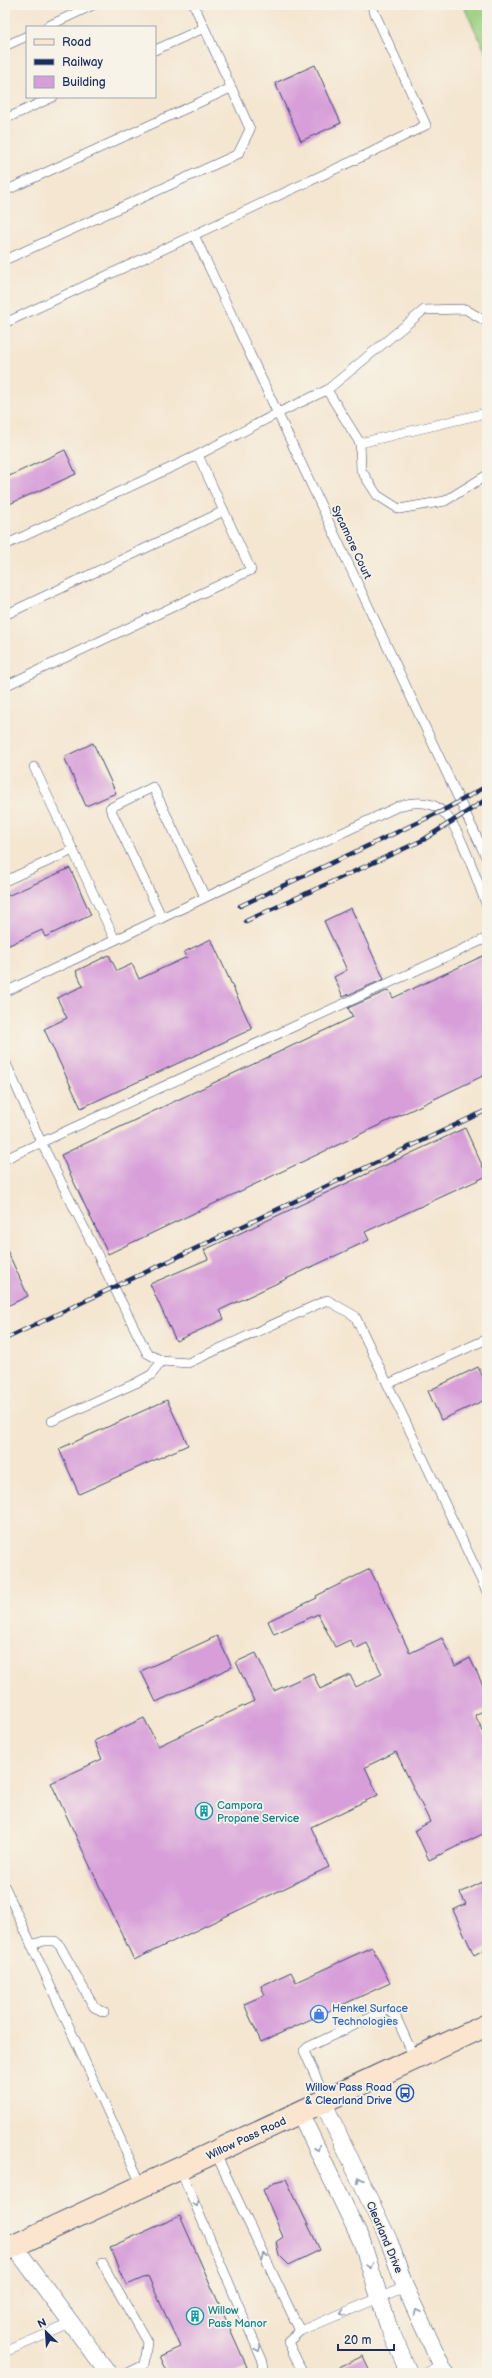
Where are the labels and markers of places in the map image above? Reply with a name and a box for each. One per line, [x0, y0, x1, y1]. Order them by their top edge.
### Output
place label: Campora Propane Service [217, 1799, 300, 1825]
building icon: Campora Propane Service [194, 1801, 214, 1821]
place label: Henkel Surface Technologies [332, 2002, 409, 2028]
shop icon: Henkel Surface Technologies [309, 2004, 329, 2024]
place label: Willow Pass Road & Clearland Drive [305, 2081, 392, 2107]
bus stop icon: Willow Pass Road & Clearland Drive [395, 2083, 415, 2103]
place label: Willow Pass Manor [208, 2304, 268, 2330]
building icon: Willow Pass Manor [185, 2306, 205, 2326]

